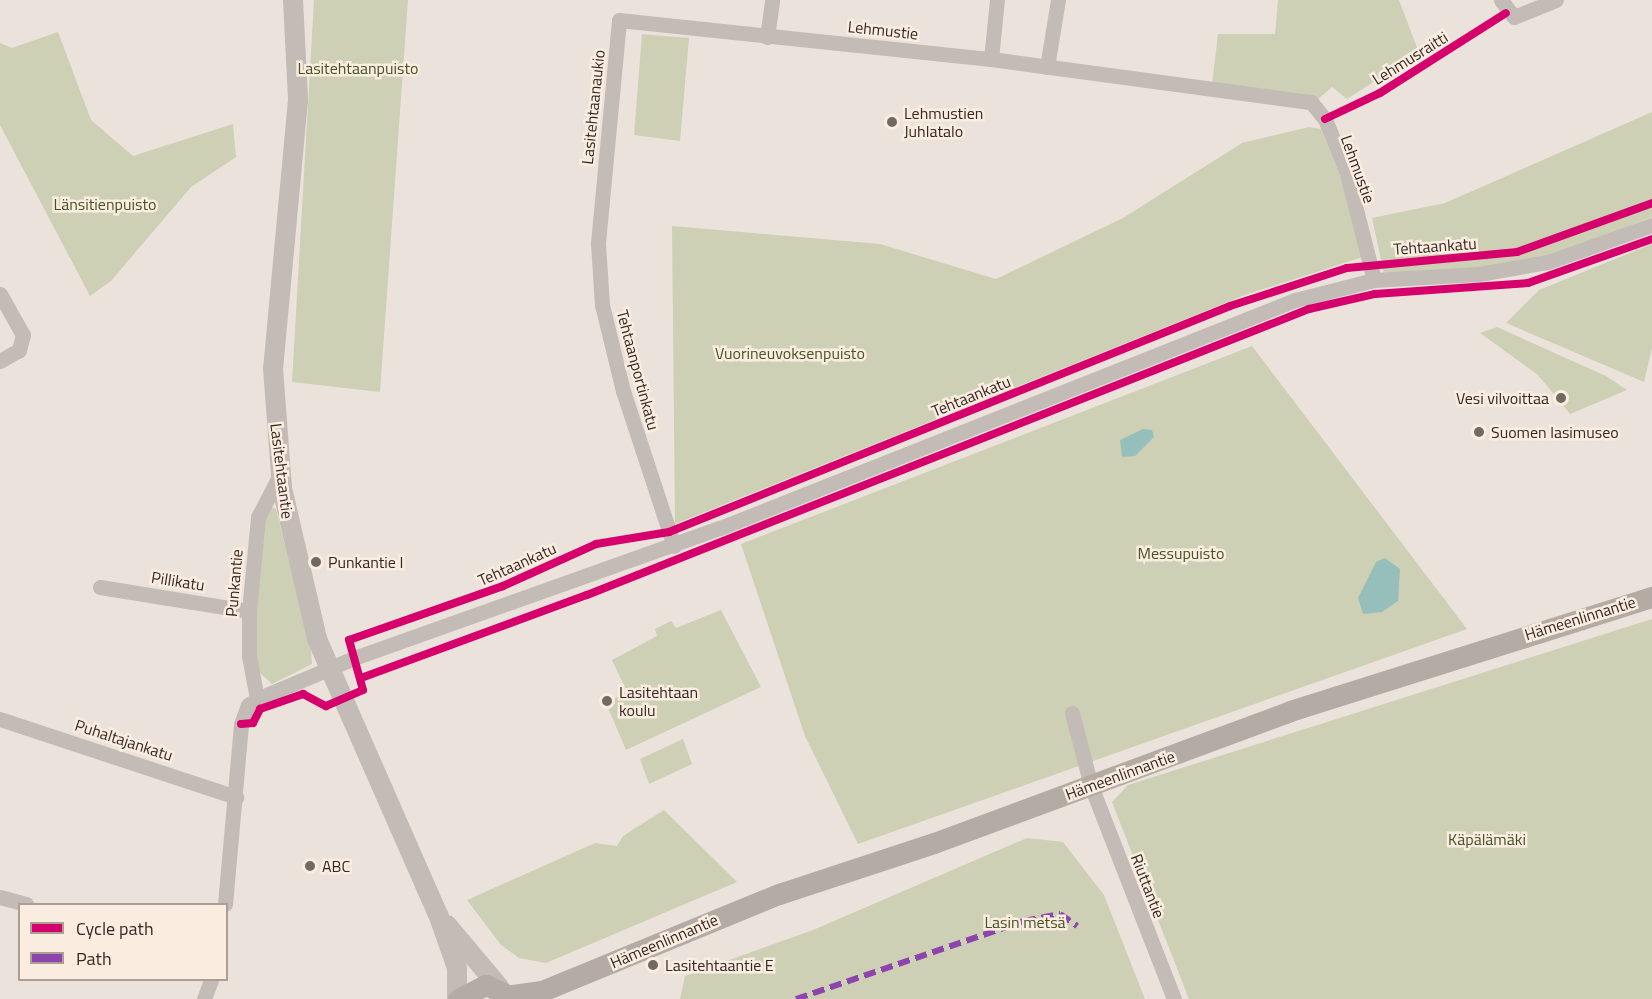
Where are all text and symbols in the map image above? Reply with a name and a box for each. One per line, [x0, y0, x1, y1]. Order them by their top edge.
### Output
street label: Lehmustie [847, 17, 919, 43]
street label: Lehmusraitti [1369, 27, 1451, 89]
street label: Lasitehtaanaukio [577, 49, 609, 165]
park label: Lasitehtaanpuisto [297, 58, 419, 78]
place label: Lehmustien Juhlatalo [904, 103, 983, 141]
marker: Lehmustien Juhlatalo [885, 115, 899, 129]
street label: Lehmustie [1337, 132, 1379, 206]
park label: Länsitienpuisto [54, 194, 156, 214]
street label: Tehtaankatu [1393, 234, 1477, 258]
street label: Tehtaanportinkatu [613, 308, 663, 432]
park label: Vuorineuvoksenpuisto [715, 343, 865, 363]
street label: Tehtaankatu [929, 371, 1013, 421]
place label: Vesi vilvoittaa [1456, 388, 1549, 408]
marker: Vesi vilvoittaa [1554, 391, 1568, 405]
street label: Lasitehtaantie [267, 422, 297, 520]
place label: Suomen lasimuseo [1491, 422, 1619, 442]
marker: Suomen lasimuseo [1472, 425, 1486, 439]
street label: Tehtaankatu [475, 538, 559, 590]
park label: Messupuisto [1138, 543, 1224, 563]
street label: Punkantie [221, 548, 247, 618]
place label: Punkantie I [328, 552, 403, 572]
marker: Punkantie I [309, 555, 323, 569]
street label: Pillikatu [150, 567, 206, 595]
street label: Hämeenlinnantie [1522, 592, 1638, 644]
place label: Lasitehtaan koulu [619, 682, 698, 720]
marker: Lasitehtaan koulu [600, 694, 614, 708]
street label: Puhaltajankatu [73, 715, 175, 765]
street label: Hämeenlinnantie [1063, 746, 1177, 804]
park label: Käpälämäki [1448, 829, 1526, 849]
street label: Riuttantie [1127, 851, 1169, 921]
place label: ABC [322, 856, 350, 876]
marker: ABC [303, 859, 317, 873]
legend [18, 903, 228, 981]
street label: Hämeenlinnantie [607, 910, 721, 972]
park label: Lasin metsä [984, 912, 1066, 932]
text: Cycle path [76, 915, 154, 942]
text: Path [76, 945, 112, 972]
place label: Lasitehtaantie E [665, 955, 774, 975]
marker: Lasitehtaantie E [646, 958, 660, 972]

